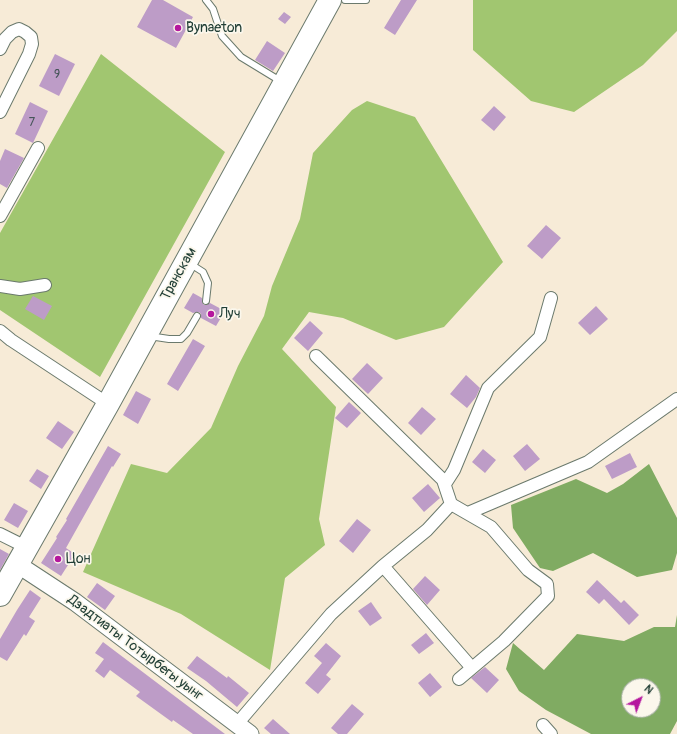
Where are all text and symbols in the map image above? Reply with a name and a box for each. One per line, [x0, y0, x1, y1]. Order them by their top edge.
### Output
place label: Bynaeton [186, 20, 242, 36]
marker: Bynaeton [173, 23, 183, 33]
house number: 9 [54, 68, 60, 82]
house number: 7 [29, 116, 35, 130]
street label: Транскам [158, 245, 200, 303]
place label: Луч [219, 306, 240, 322]
marker: Луч [206, 309, 216, 319]
place label: Цон [66, 551, 90, 567]
marker: Цон [53, 554, 63, 564]
street label: Дзадтиаты Тотырбегы уынг [64, 592, 206, 704]
north arrow [621, 678, 661, 718]
text: N [642, 682, 656, 697]

